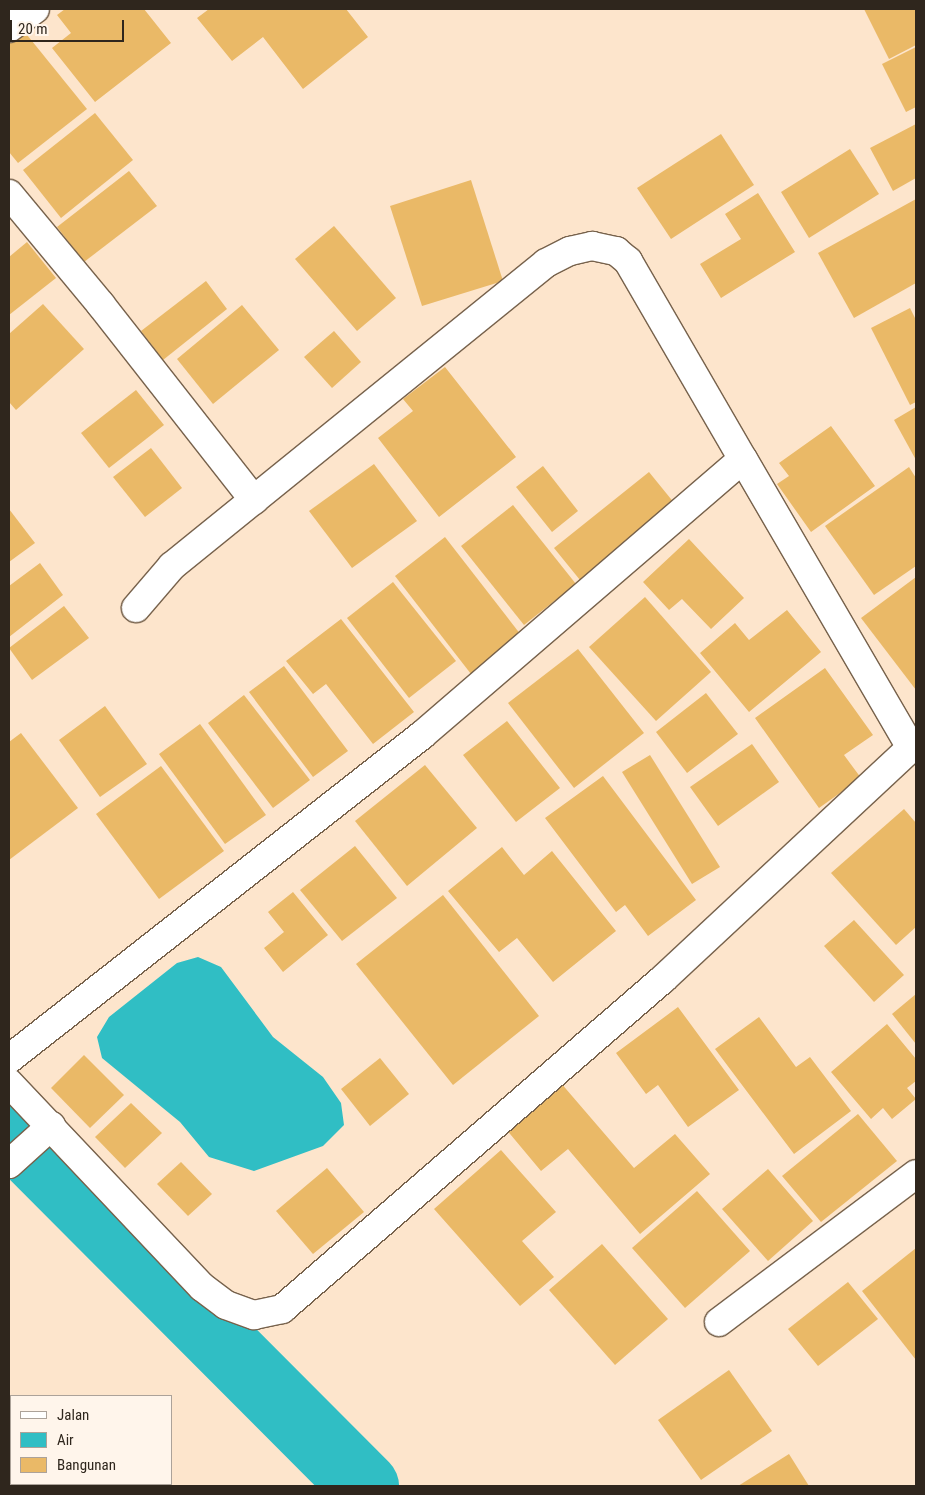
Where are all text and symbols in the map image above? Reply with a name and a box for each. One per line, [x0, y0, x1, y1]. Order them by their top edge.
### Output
scale bar [12, 10, 126, 42]
text: 20 m [18, 20, 48, 38]
legend [10, 1395, 172, 1485]
text: Jalan [57, 1406, 89, 1424]
text: Air [57, 1431, 74, 1449]
text: Bangunan [57, 1456, 116, 1474]

